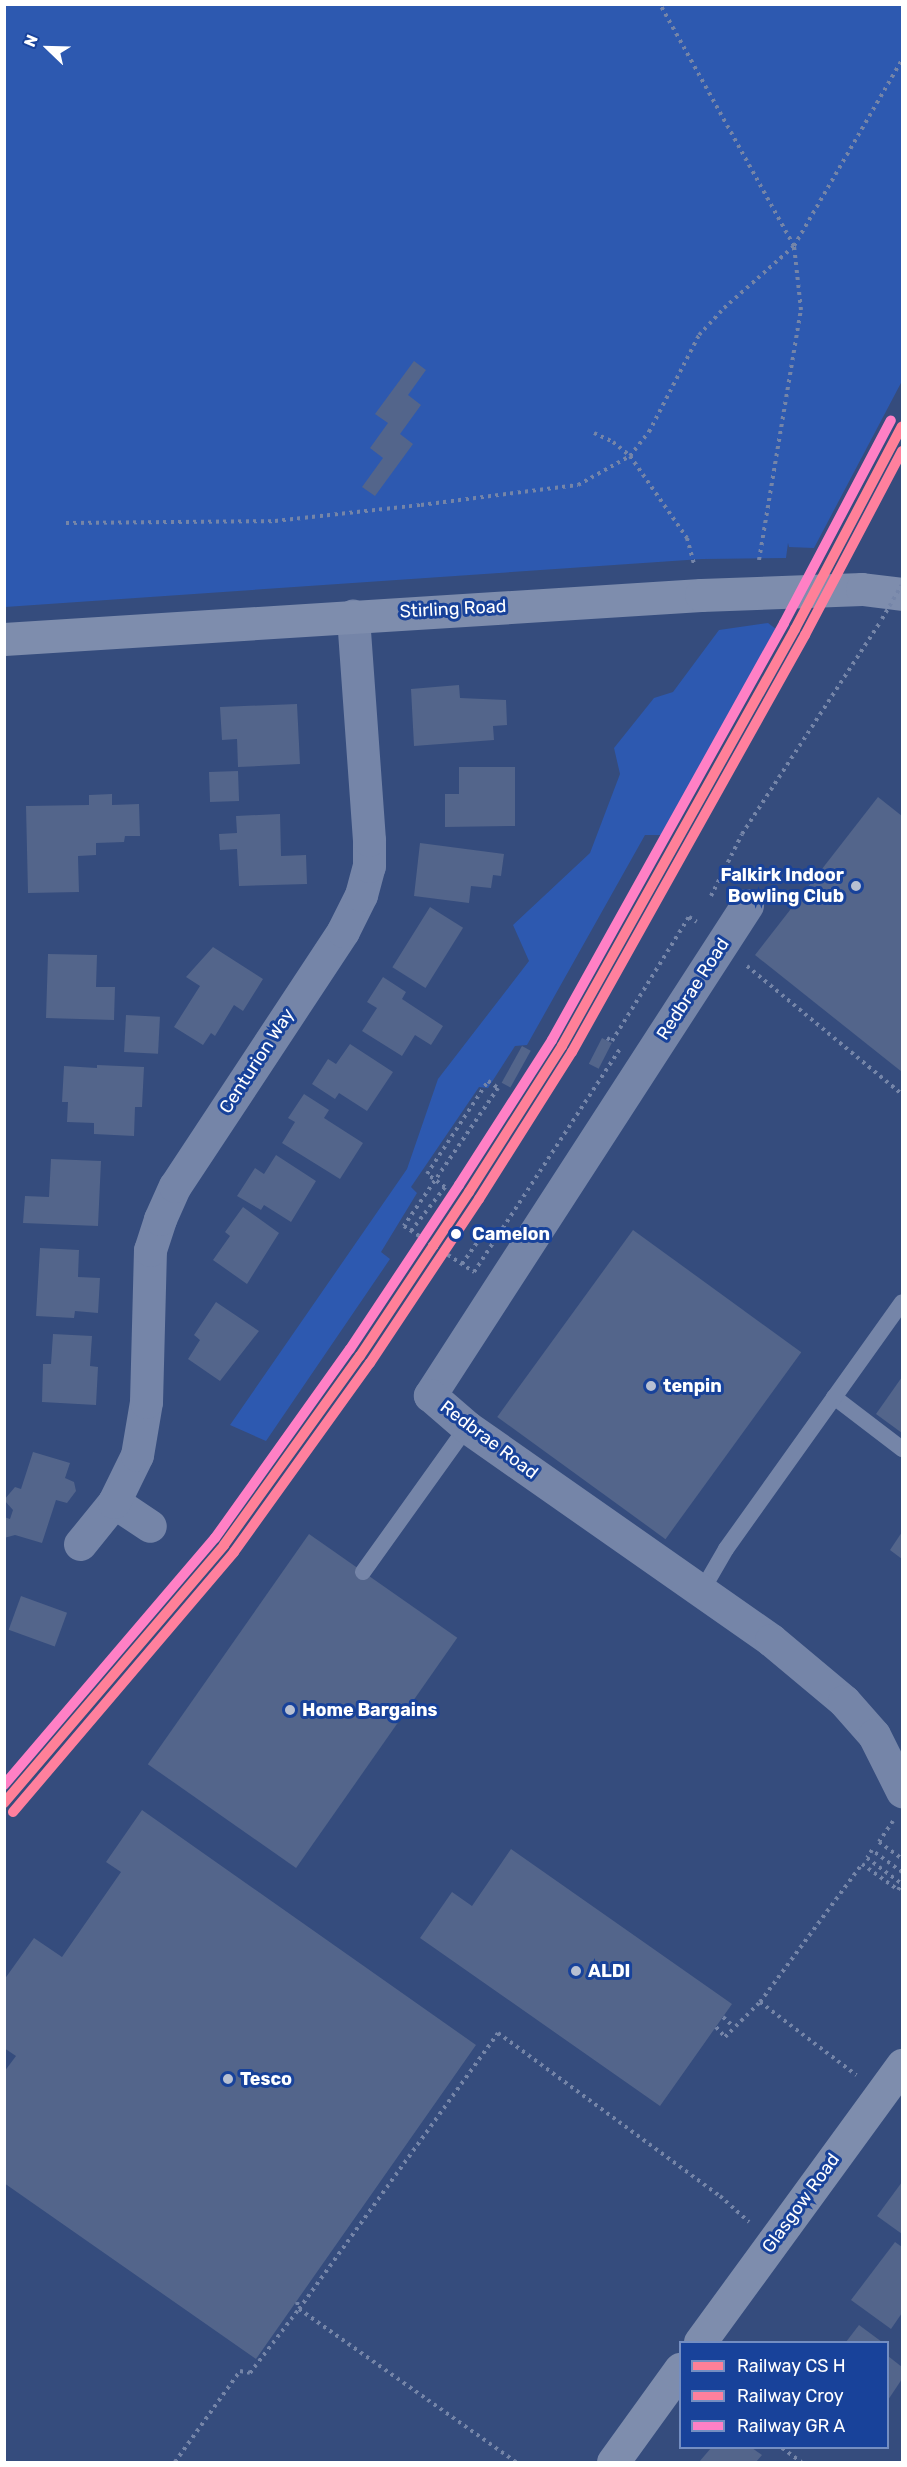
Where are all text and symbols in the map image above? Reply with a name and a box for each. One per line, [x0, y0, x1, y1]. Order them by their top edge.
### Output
north arrow [18, 18, 78, 78]
text: N [20, 32, 42, 50]
street label: Stirling Road [399, 595, 507, 623]
place label: Falkirk Indoor Bowling Club [720, 865, 844, 908]
marker: Falkirk Indoor Bowling Club [849, 879, 863, 893]
street label: Redbrae Road [652, 934, 734, 1044]
street label: Centurion Way [215, 1004, 299, 1118]
marker: Camelon [445, 1223, 467, 1245]
place label: Camelon [472, 1223, 550, 1245]
place label: tenpin [663, 1375, 722, 1397]
marker: tenpin [644, 1379, 658, 1393]
street label: Redbrae Road [436, 1396, 542, 1484]
place label: Home Bargains [302, 1699, 438, 1721]
marker: Home Bargains [283, 1703, 297, 1717]
place label: ALDI [588, 1960, 630, 1982]
marker: ALDI [569, 1964, 583, 1978]
place label: Tesco [240, 2068, 292, 2090]
marker: Tesco [221, 2072, 235, 2086]
street label: Glasgow Road [758, 2149, 844, 2257]
legend [679, 2341, 889, 2449]
text: Railway CS H [737, 2355, 846, 2377]
text: Railway Croy [737, 2385, 844, 2407]
text: Railway GR A [737, 2415, 845, 2437]

